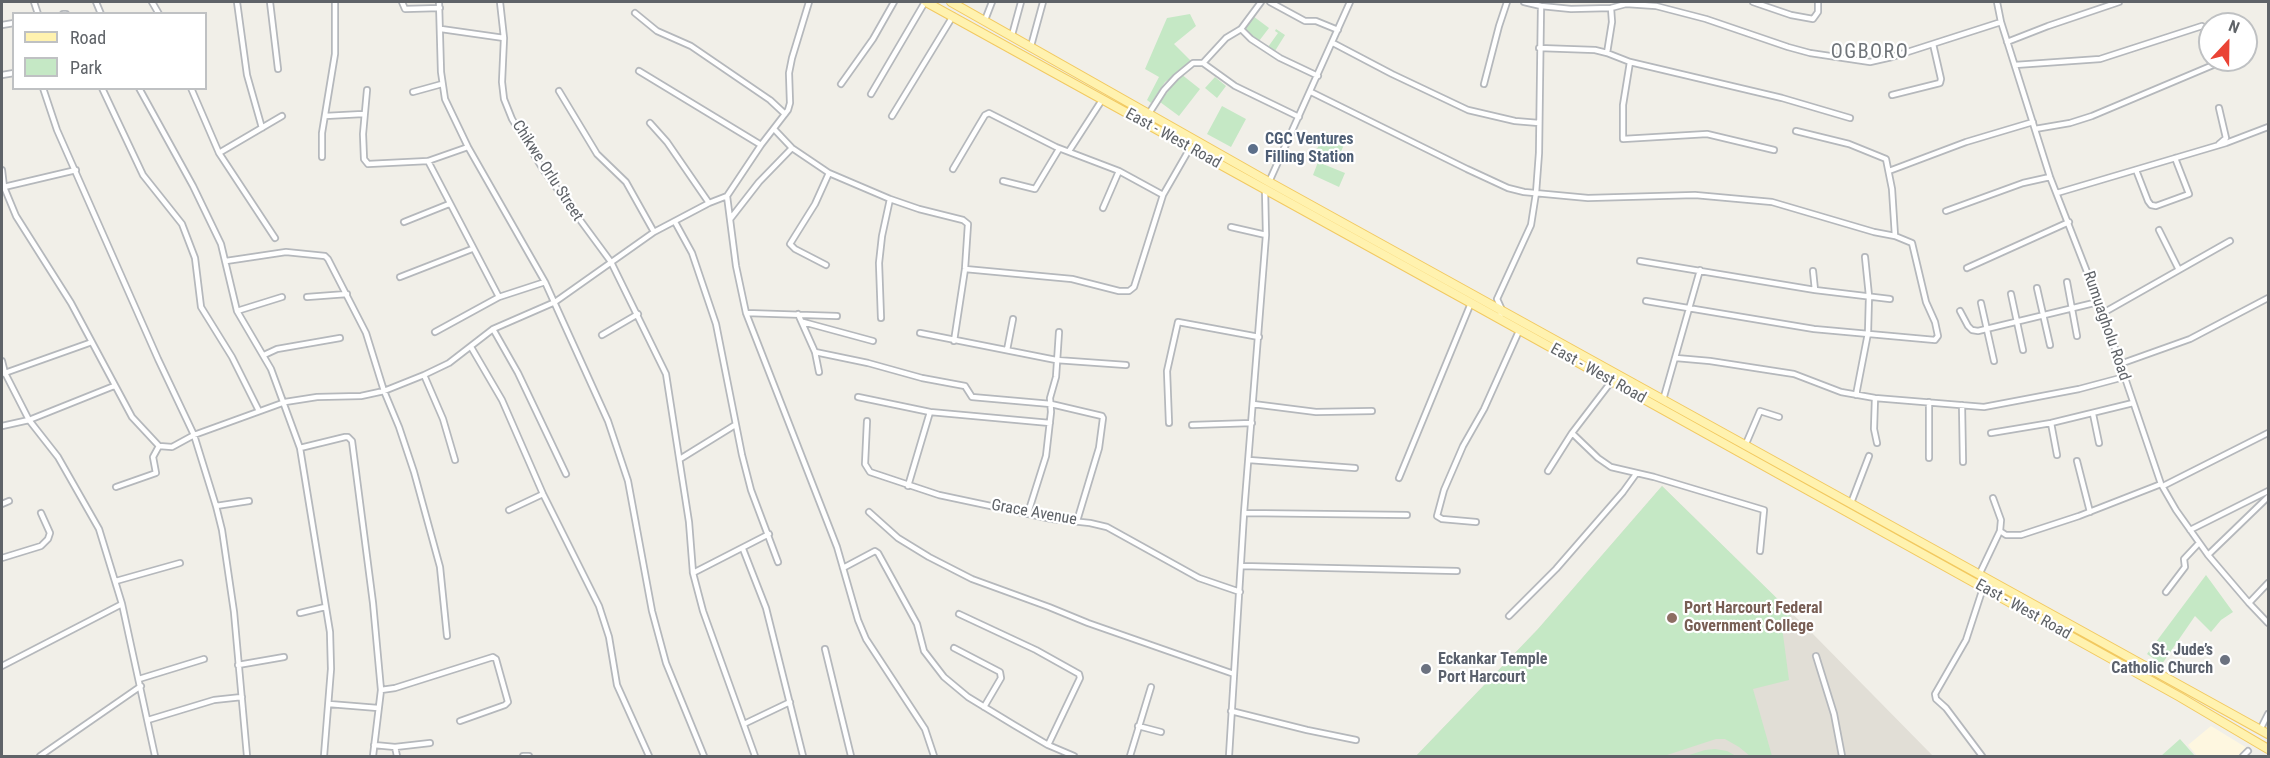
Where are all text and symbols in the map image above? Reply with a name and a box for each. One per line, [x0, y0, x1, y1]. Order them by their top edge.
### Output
legend [12, 12, 207, 90]
north arrow [2198, 12, 2258, 72]
text: N [2226, 16, 2242, 37]
text: Road [70, 27, 106, 48]
district label: OGBORO [1831, 41, 1909, 65]
text: Park [70, 57, 102, 78]
street label: East - West Road [1122, 105, 1224, 173]
street label: Chikwe Orlu Street [507, 117, 587, 225]
place label: CGC Ventures Filling Station [1265, 130, 1354, 168]
marker: CGC Ventures Filling Station [1246, 142, 1260, 156]
street label: Rumuagholu Road [2078, 269, 2134, 383]
street label: East - West Road [1547, 340, 1649, 408]
street label: Grace Avenue [990, 496, 1078, 530]
street label: East - West Road [1972, 576, 2074, 644]
place label: Port Harcourt Federal Government College [1684, 599, 1823, 637]
marker: Port Harcourt Federal Government College [1665, 611, 1679, 625]
place label: St. Jude’s Catholic Church [2111, 641, 2213, 679]
place label: Eckankar Temple Port Harcourt [1438, 650, 1547, 688]
marker: St. Jude’s Catholic Church [2218, 653, 2232, 667]
marker: Eckankar Temple Port Harcourt [1419, 662, 1433, 676]

